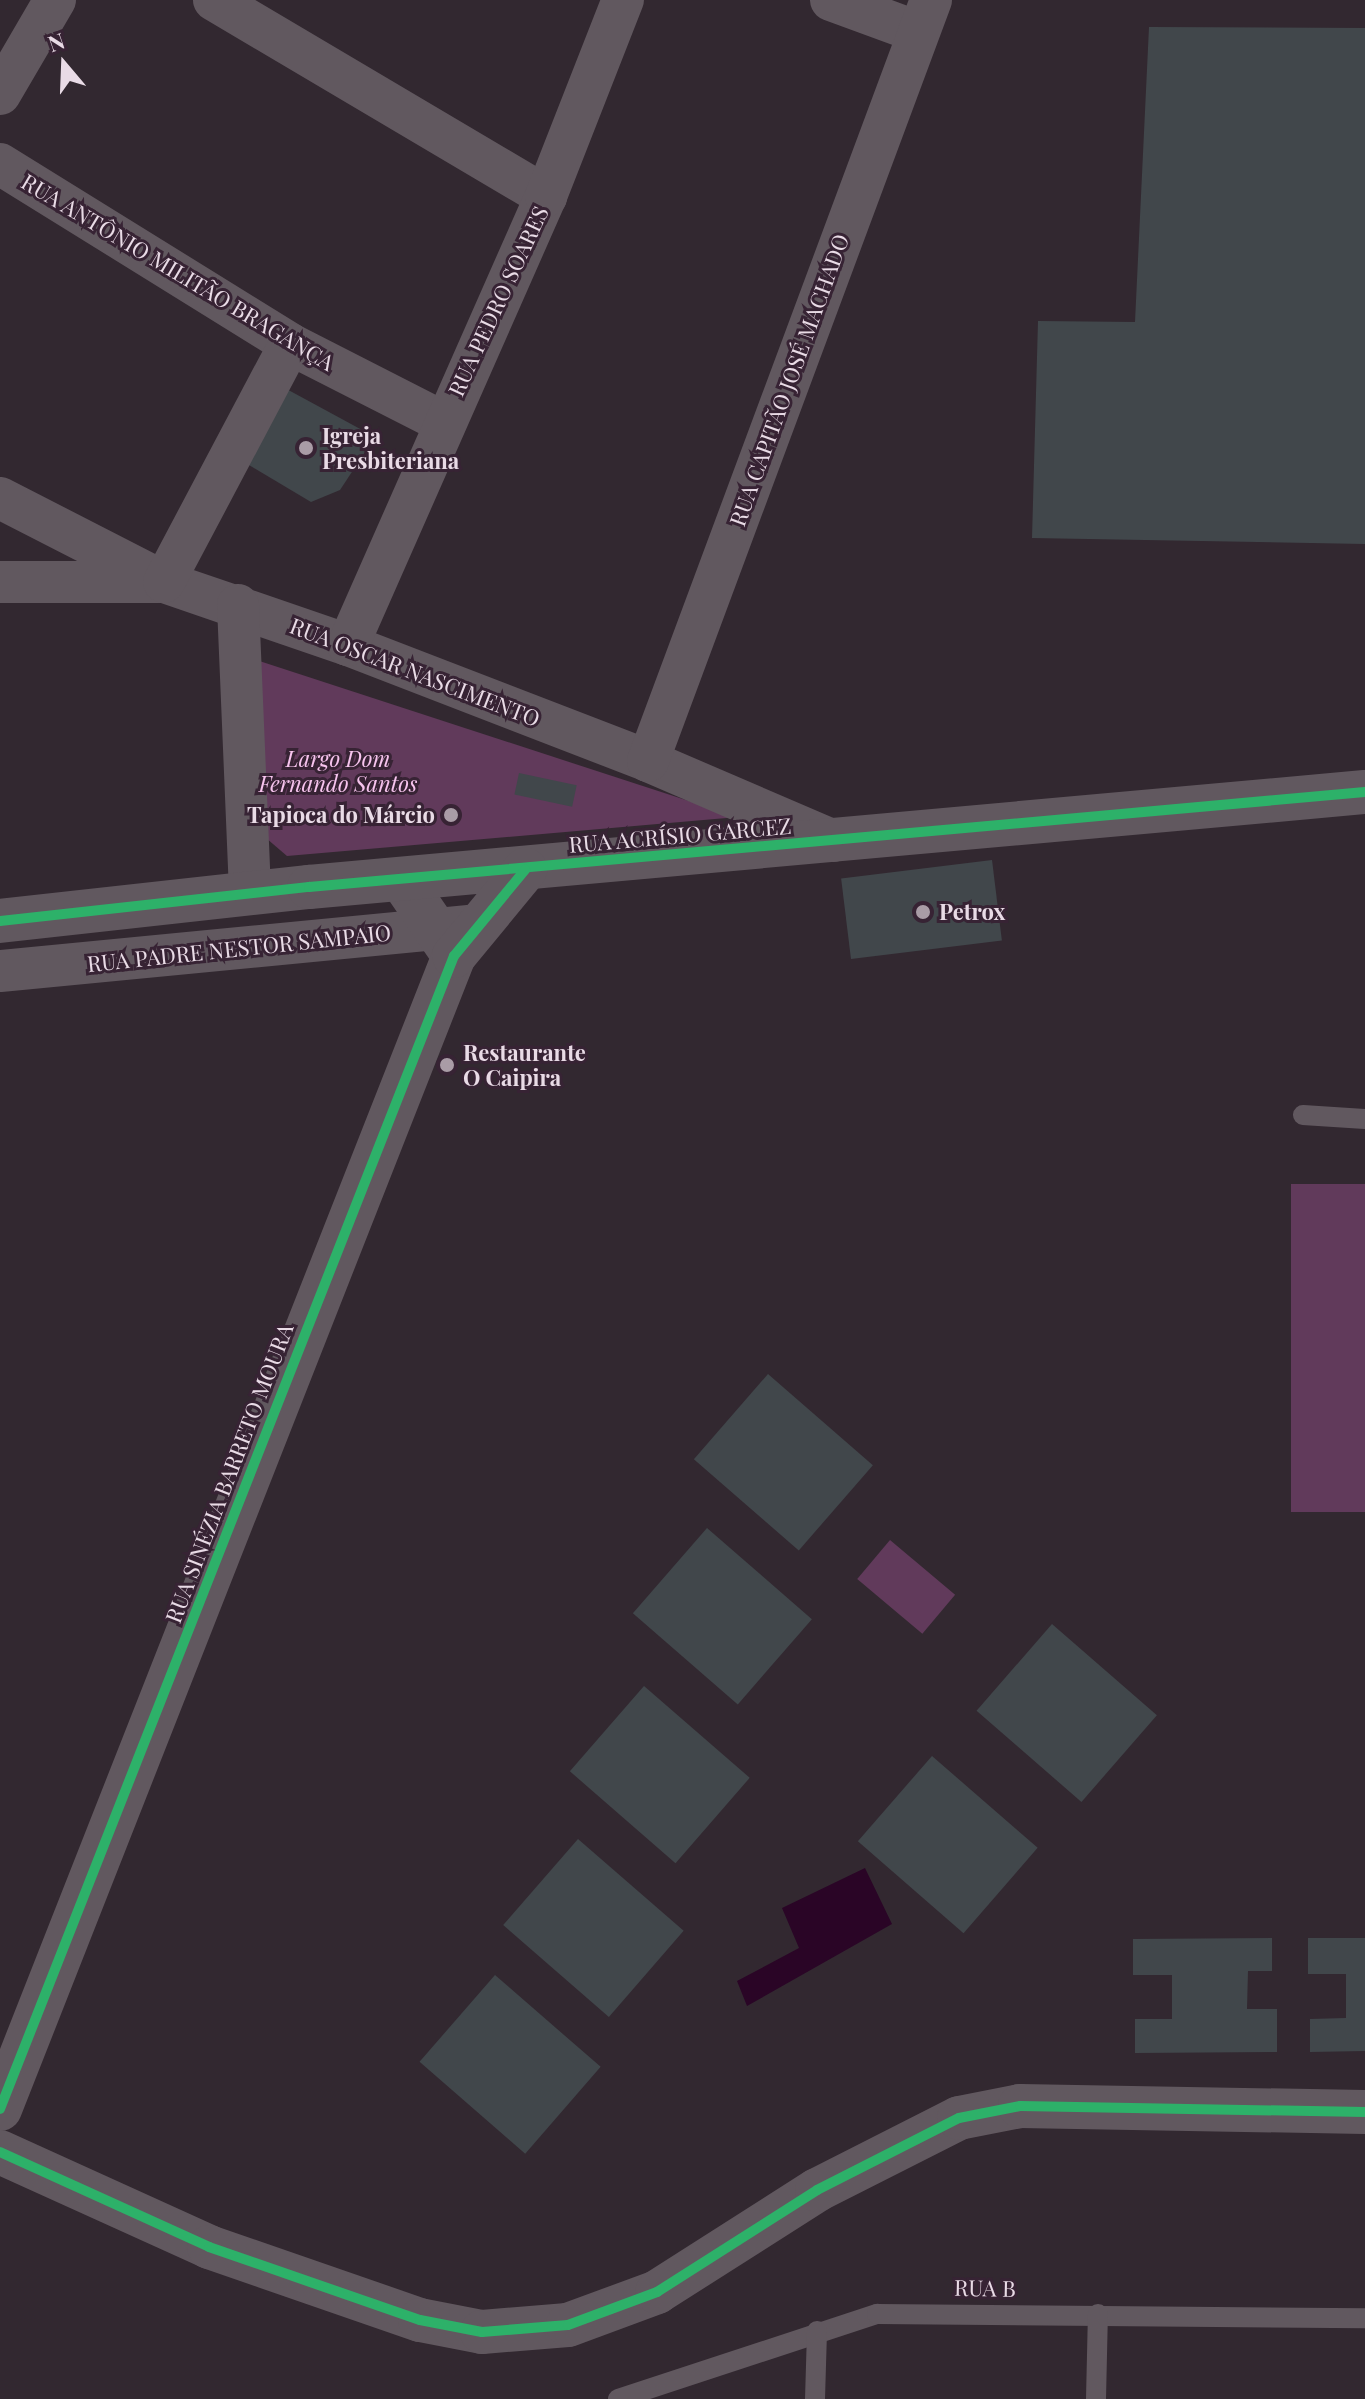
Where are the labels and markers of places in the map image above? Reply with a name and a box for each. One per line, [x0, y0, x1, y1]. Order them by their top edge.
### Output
place label: Igreja Presbiteriana [322, 422, 459, 474]
marker: Igreja Presbiteriana [297, 439, 315, 457]
place label: Tapioca do Márcio [247, 802, 435, 828]
marker: Tapioca do Márcio [442, 806, 460, 824]
place label: Petrox [939, 899, 1005, 925]
marker: Petrox [914, 903, 932, 921]
place label: Restaurante O Caipira [463, 1039, 586, 1090]
marker: Restaurante O Caipira [438, 1056, 456, 1074]

